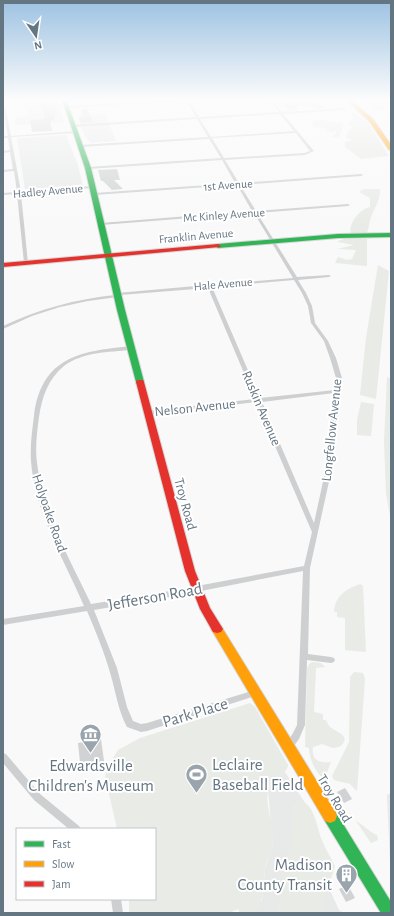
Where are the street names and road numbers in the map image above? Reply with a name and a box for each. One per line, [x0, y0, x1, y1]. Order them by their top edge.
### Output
street label: 1st Avenue [203, 177, 253, 193]
street label: Hadley Avenue [12, 182, 84, 201]
street label: Mc Kinley Avenue [183, 206, 265, 225]
street label: Franklin Avenue [158, 227, 234, 245]
street label: Hale Avenue [193, 275, 253, 293]
street label: Ruskin Avenue [239, 369, 283, 448]
street label: Longfellow Avenue [320, 378, 344, 482]
street label: Nelson Avenue [154, 397, 236, 419]
street label: Holyoake Road [29, 473, 69, 554]
street label: Troy Road [171, 477, 199, 532]
street label: Jefferson Road [106, 580, 204, 613]
street label: Park Place [160, 694, 230, 730]
street label: Troy Road [314, 772, 354, 825]

